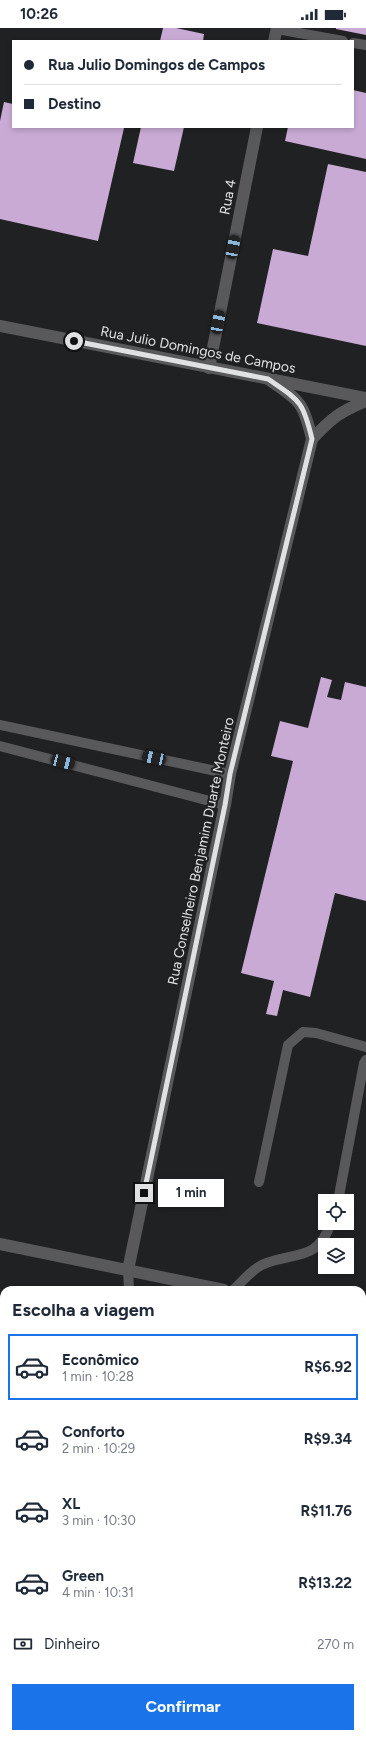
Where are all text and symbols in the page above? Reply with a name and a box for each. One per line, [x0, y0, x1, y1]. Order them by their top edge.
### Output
text: 10:26 [20, 5, 58, 23]
text: Rua Julio Domingos de Campos [48, 56, 265, 74]
text: Destino [48, 95, 101, 113]
street label: Rua 4 [216, 177, 240, 216]
car [225, 234, 241, 260]
car [210, 309, 226, 335]
street label: Rua Julio Domingos de Campos [99, 323, 297, 377]
route start [65, 332, 83, 350]
street label: Rua Conselheiro Benjamim Duarte Monteiro [164, 716, 238, 986]
car [141, 750, 167, 766]
car [50, 753, 76, 771]
callout: 1 min [158, 1179, 224, 1207]
route end [135, 1184, 153, 1202]
text: 1 min [176, 1185, 206, 1200]
map controls [318, 1194, 354, 1274]
button: locate [318, 1194, 354, 1230]
button: layers [318, 1238, 354, 1274]
text: Escolha a viagem [12, 1299, 155, 1321]
icon: car [14, 1349, 50, 1385]
text: Econômico [62, 1351, 139, 1369]
text: R$6.92 [304, 1358, 352, 1376]
text: 1 min · 10:28 [62, 1369, 134, 1384]
icon: car [14, 1421, 50, 1457]
text: Conforto [62, 1423, 125, 1441]
text: R$9.34 [304, 1430, 352, 1448]
text: 2 min · 10:29 [62, 1441, 135, 1456]
icon: car [14, 1493, 50, 1529]
text: XL [62, 1495, 80, 1513]
text: R$11.76 [301, 1502, 352, 1520]
text: 3 min · 10:30 [62, 1513, 136, 1528]
icon: car [14, 1565, 50, 1601]
text: Green [62, 1567, 104, 1585]
text: R$13.22 [298, 1574, 352, 1592]
text: 4 min · 10:31 [62, 1585, 134, 1600]
icon: cash [12, 1633, 34, 1655]
text: Dinheiro [44, 1635, 100, 1653]
text: 270 m [317, 1637, 354, 1652]
button: Confirmar [12, 1684, 354, 1730]

